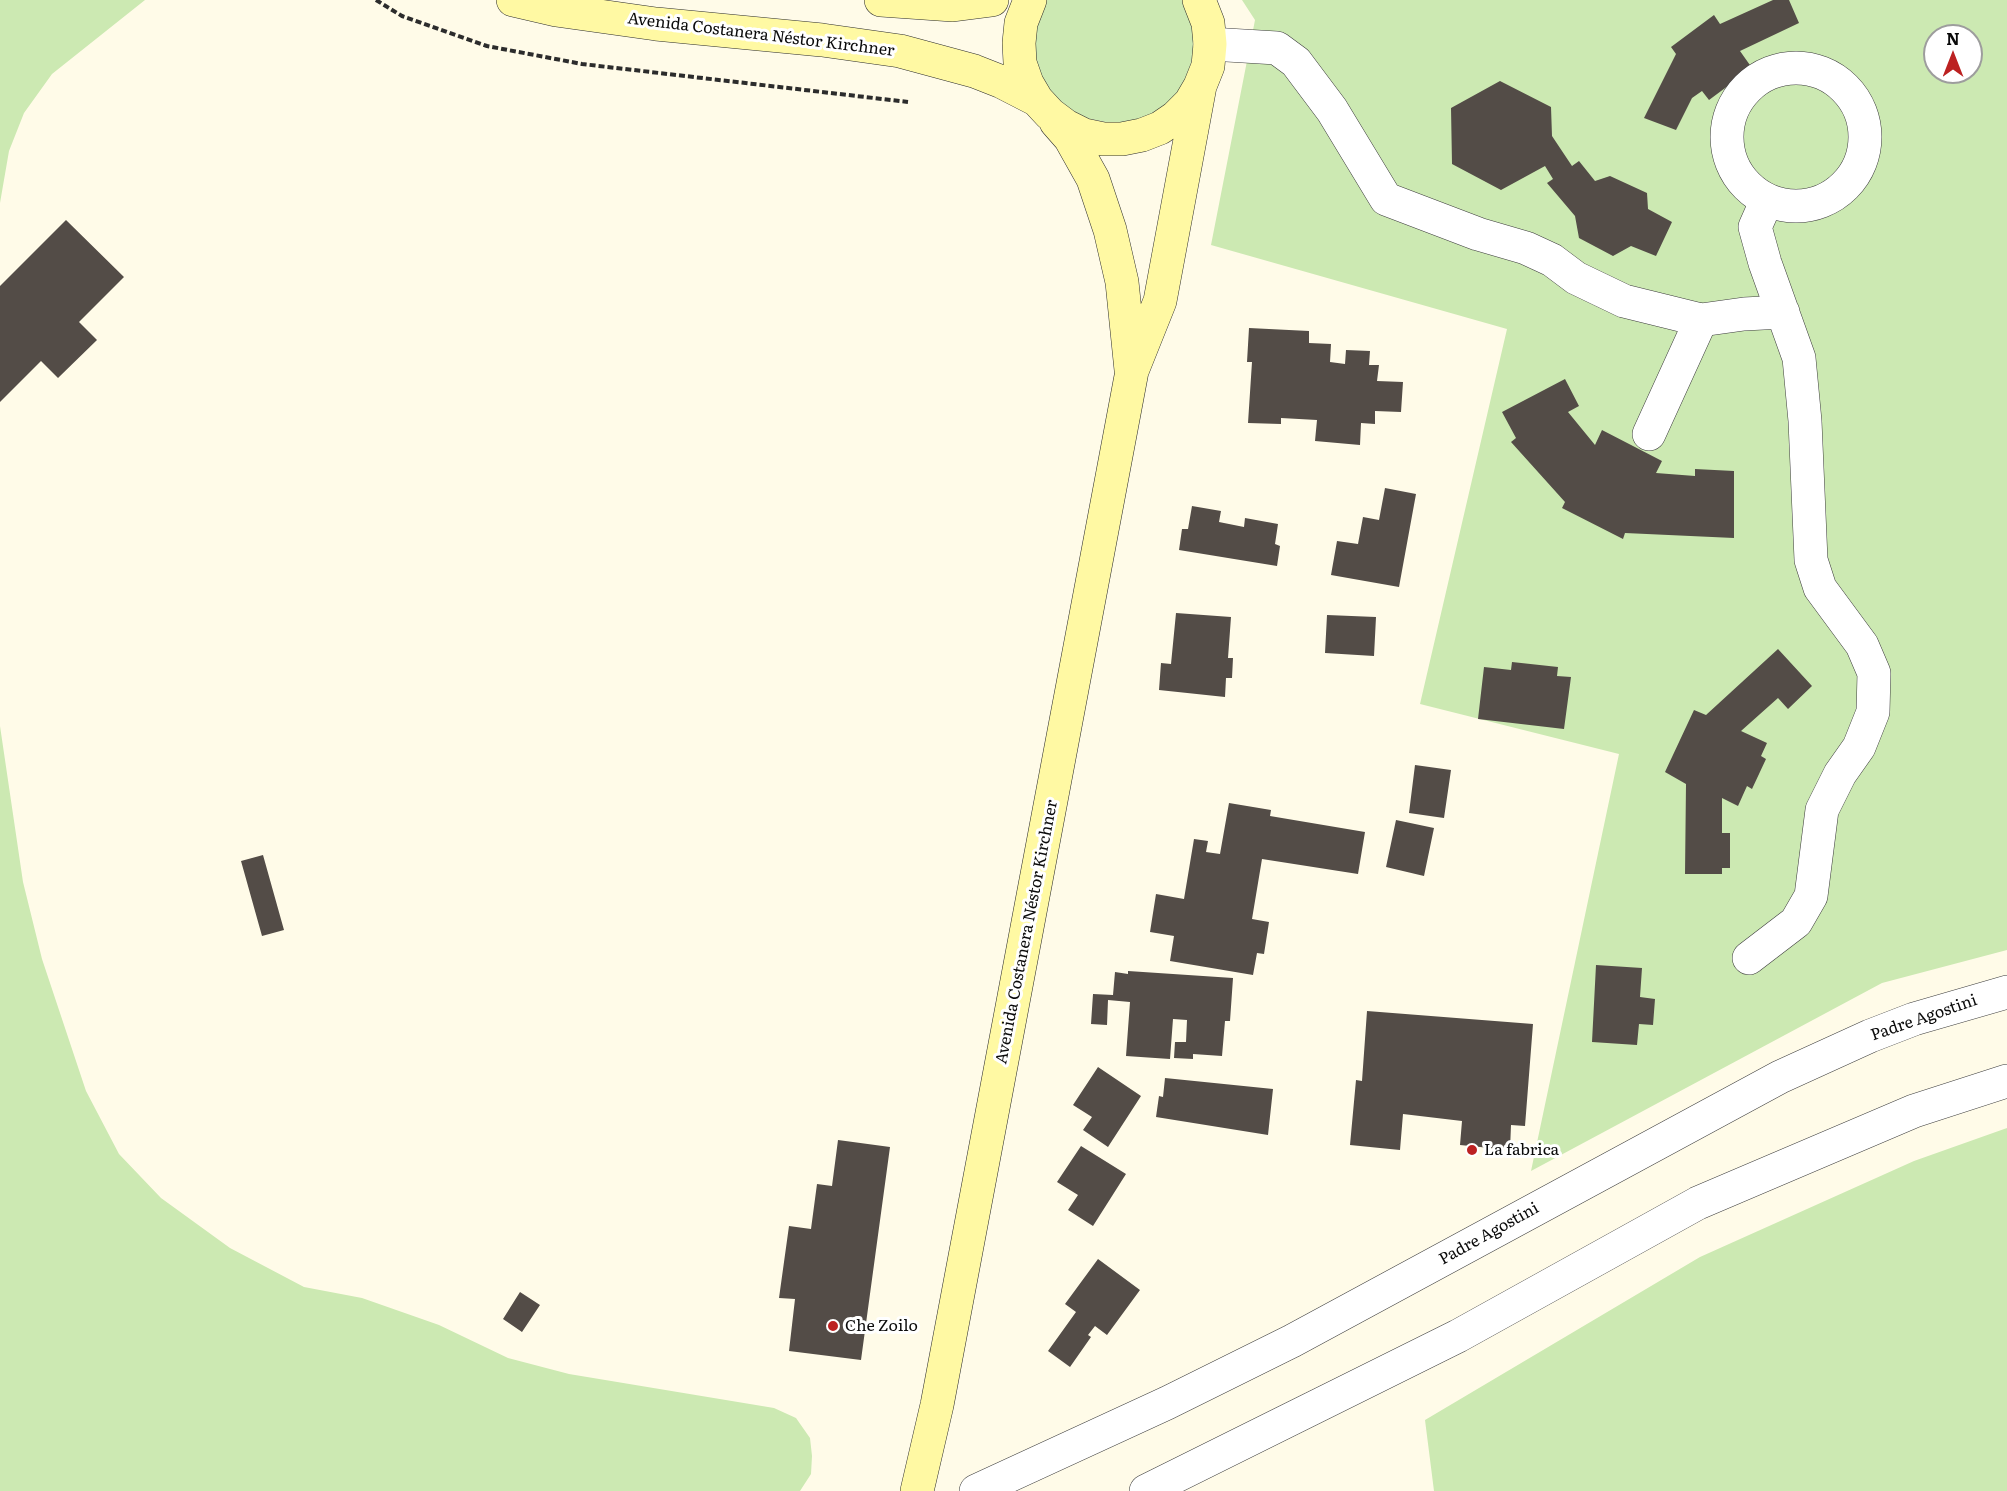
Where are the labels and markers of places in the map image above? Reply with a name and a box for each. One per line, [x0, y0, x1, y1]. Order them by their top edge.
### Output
place label: La fabrica [1484, 1140, 1559, 1160]
marker: La fabrica [1465, 1143, 1479, 1157]
place label: Che Zoilo [845, 1316, 918, 1336]
marker: Che Zoilo [826, 1319, 840, 1333]

